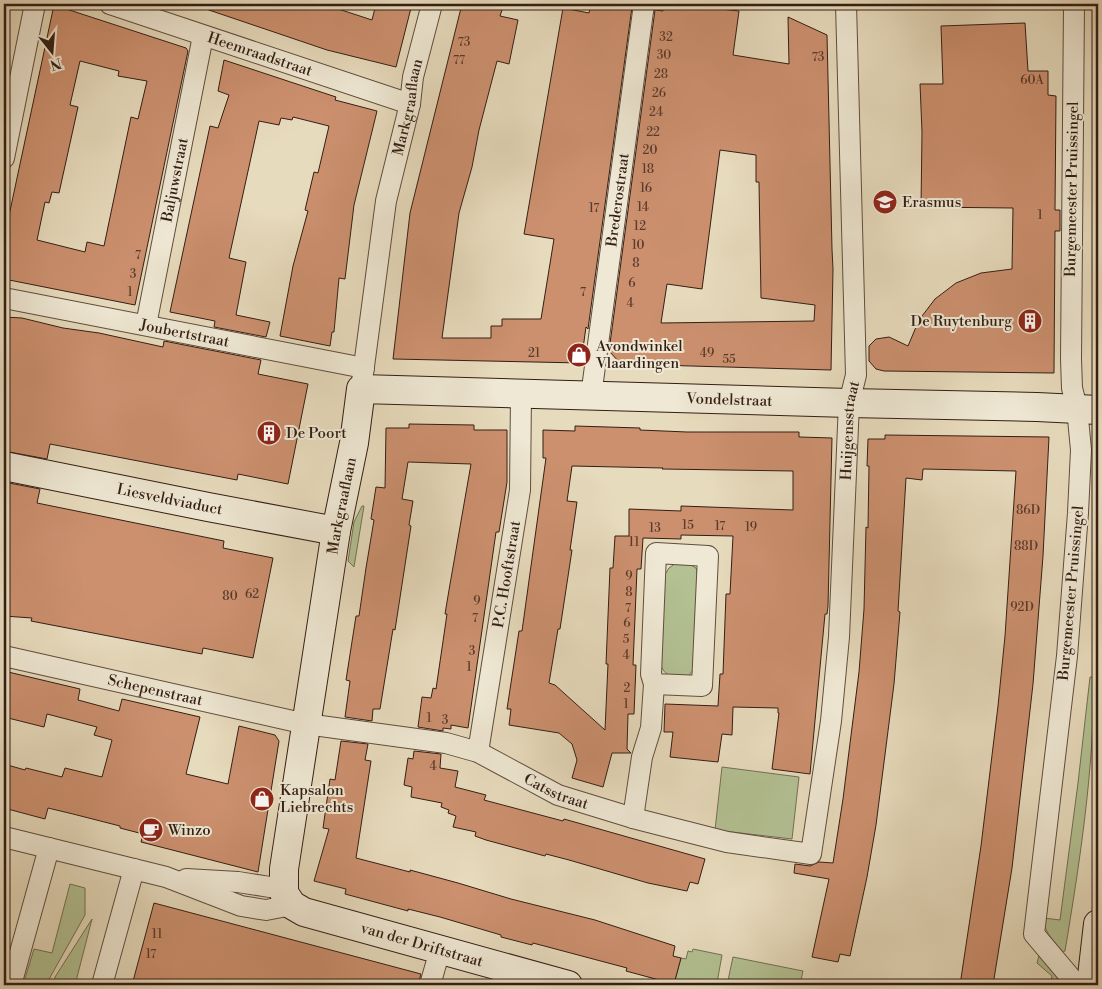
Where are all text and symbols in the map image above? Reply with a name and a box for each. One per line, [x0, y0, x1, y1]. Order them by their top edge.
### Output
north arrow [28, 28, 78, 78]
street label: Heemraadstraat [205, 28, 315, 80]
house number: 32 [659, 30, 673, 45]
house number: 73 [458, 35, 471, 50]
house number: 30 [657, 48, 671, 63]
house number: 73 [812, 50, 825, 65]
text: N [48, 53, 63, 74]
house number: 77 [453, 53, 465, 68]
street label: Markgraaflaan [388, 57, 427, 158]
house number: 28 [654, 67, 668, 82]
house number: 60A [1020, 73, 1044, 88]
house number: 26 [652, 86, 666, 101]
street label: Burgemeester Pruissingel [1061, 101, 1083, 278]
house number: 24 [649, 105, 663, 120]
house number: 22 [646, 125, 660, 140]
street label: Baljuwstraat [157, 135, 192, 225]
house number: 20 [643, 143, 657, 158]
street label: Brederostraat [602, 151, 633, 249]
house number: 18 [642, 162, 654, 177]
house number: 16 [640, 181, 652, 196]
school or university icon: Erasmus [872, 189, 898, 215]
place label: Erasmus [902, 193, 961, 212]
house number: 14 [637, 200, 649, 215]
house number: 17 [589, 201, 599, 216]
house number: 1 [1037, 208, 1043, 223]
house number: 12 [634, 219, 646, 234]
house number: 10 [632, 238, 644, 253]
house number: 7 [135, 248, 141, 263]
house number: 8 [632, 256, 640, 271]
house number: 3 [130, 267, 137, 282]
house number: 6 [628, 276, 636, 291]
house number: 1 [127, 285, 133, 300]
house number: 7 [580, 285, 586, 300]
house number: 4 [626, 296, 634, 311]
building icon: De Ruytenburg [1017, 308, 1043, 334]
place label: De Ruytenburg [911, 312, 1012, 331]
street label: Joubertstraat [137, 315, 232, 351]
place label: Avondwinkel Vlaardingen [595, 337, 683, 373]
shop icon: Avondwinkel Vlaardingen [566, 342, 592, 368]
house number: 21 [528, 346, 541, 361]
house number: 49 [700, 346, 714, 361]
house number: 55 [722, 352, 736, 367]
street label: Huijgensstraat [836, 378, 864, 481]
street label: Vondelstraat [685, 389, 773, 410]
building icon: De Poort [256, 420, 282, 446]
place label: De Poort [286, 424, 347, 443]
street label: Markgraaflaan [323, 455, 360, 556]
street label: Liesveldviaduct [115, 479, 225, 519]
house number: 86D [1016, 503, 1040, 518]
street label: Burgemeester Pruissingel [1054, 504, 1088, 682]
house number: 15 [682, 518, 694, 533]
street label: P.C. Hooftstraat [489, 519, 525, 629]
house number: 17 [715, 519, 725, 534]
house number: 19 [745, 520, 757, 535]
house number: 13 [649, 521, 661, 536]
house number: 11 [629, 535, 640, 550]
house number: 88D [1014, 539, 1038, 554]
house number: 9 [625, 569, 633, 584]
house number: 8 [625, 585, 633, 600]
house number: 62 [245, 587, 259, 602]
house number: 80 [222, 589, 238, 604]
house number: 9 [473, 594, 481, 609]
house number: 92D [1010, 600, 1034, 615]
house number: 7 [625, 601, 631, 616]
house number: 7 [472, 611, 478, 626]
house number: 6 [623, 616, 631, 631]
house number: 5 [623, 632, 630, 647]
house number: 3 [469, 644, 476, 659]
house number: 4 [622, 648, 630, 663]
house number: 1 [466, 660, 472, 675]
street label: Schepenstraat [106, 670, 205, 710]
house number: 2 [624, 681, 631, 696]
house number: 1 [623, 697, 629, 712]
house number: 1 [426, 711, 432, 726]
house number: 3 [442, 713, 449, 728]
house number: 4 [429, 759, 437, 774]
street label: Catsstraat [521, 769, 592, 814]
place label: Kapsalon Liebrechts [280, 781, 353, 817]
shop icon: Kapsalon Liebrechts [249, 786, 275, 812]
cafe icon: Winzo [138, 817, 164, 843]
place label: Winzo [167, 821, 211, 840]
street label: van der Driftstraat [358, 918, 486, 972]
house number: 11 [152, 927, 163, 942]
house number: 17 [146, 947, 156, 962]

